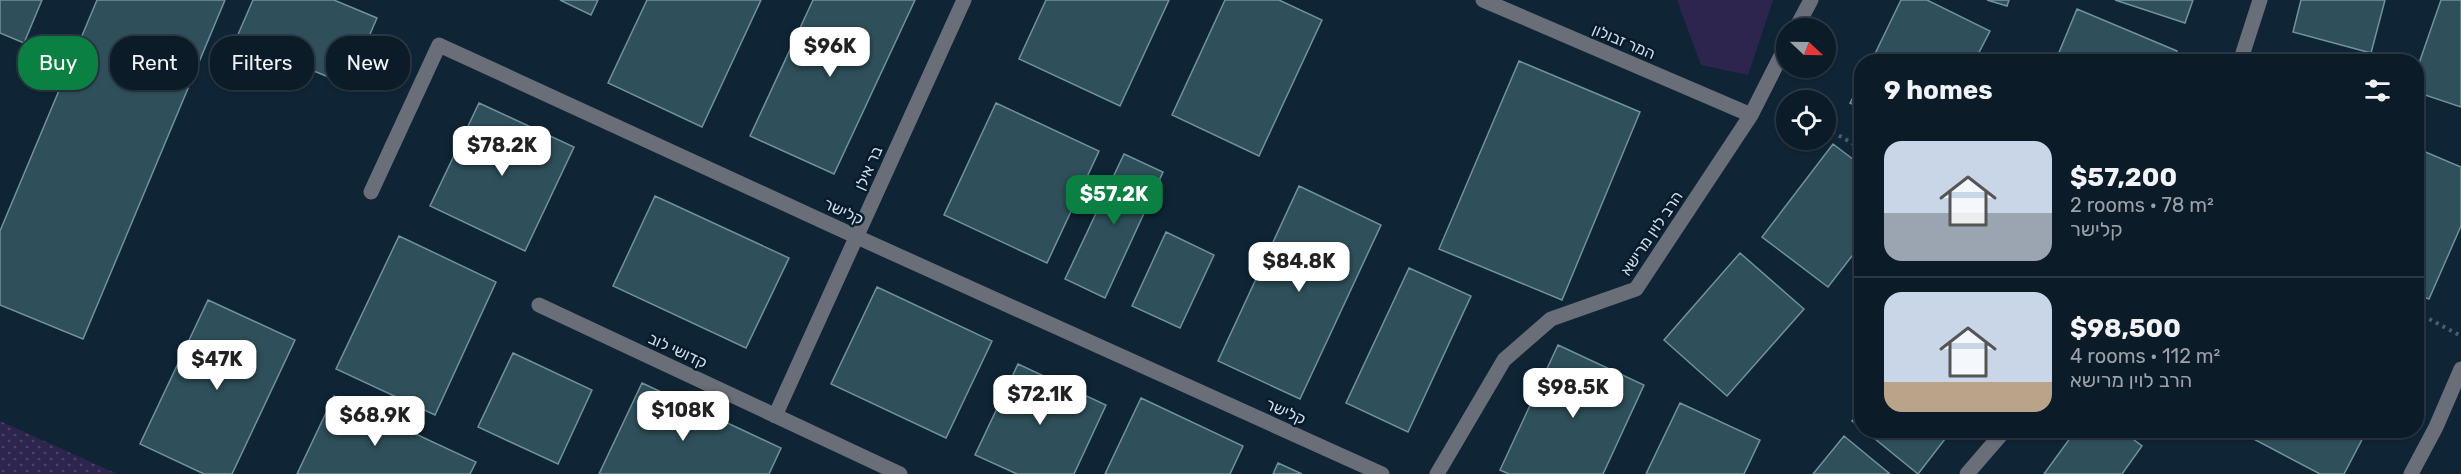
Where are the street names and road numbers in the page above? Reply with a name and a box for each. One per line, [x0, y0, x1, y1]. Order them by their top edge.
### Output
street label: המר זבולון [1589, 20, 1658, 63]
street label: בר אילן [850, 143, 887, 193]
street label: הרב לוין מרישא [1616, 187, 1687, 279]
street label: קלישר [821, 194, 867, 229]
street label: קדושי לוב [645, 329, 710, 372]
street label: קלישר [1263, 394, 1309, 429]

